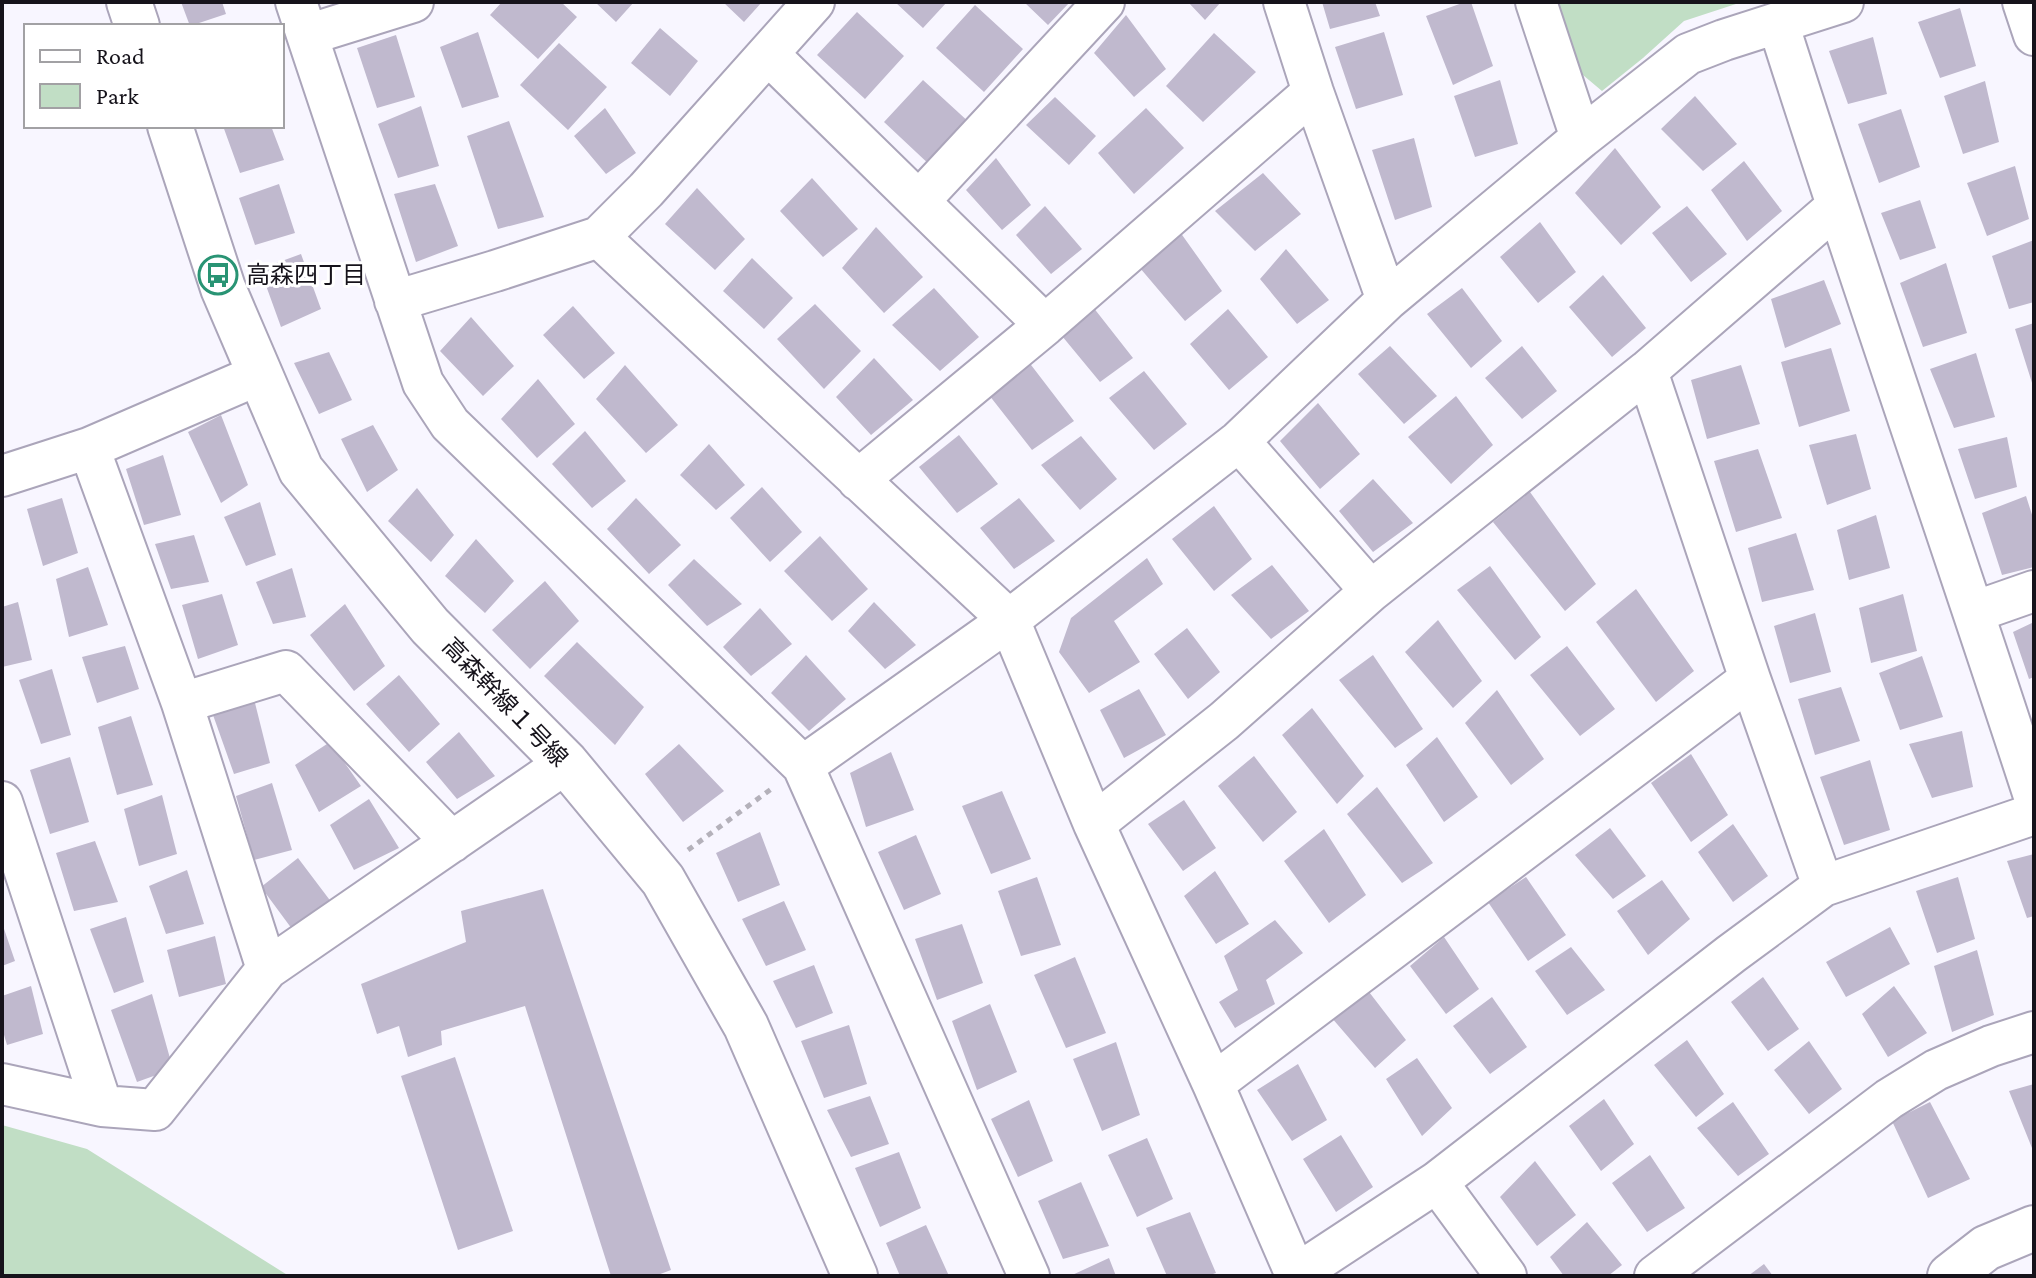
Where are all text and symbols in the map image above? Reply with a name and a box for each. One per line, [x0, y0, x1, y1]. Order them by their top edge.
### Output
legend [24, 24, 284, 128]
text: Road [96, 42, 145, 69]
text: Park [96, 82, 139, 109]
bus stop icon: 高森四丁目 [197, 254, 239, 296]
place label: 高森四丁目 [246, 261, 366, 288]
street label: 高森幹線１号線 [437, 632, 573, 771]

